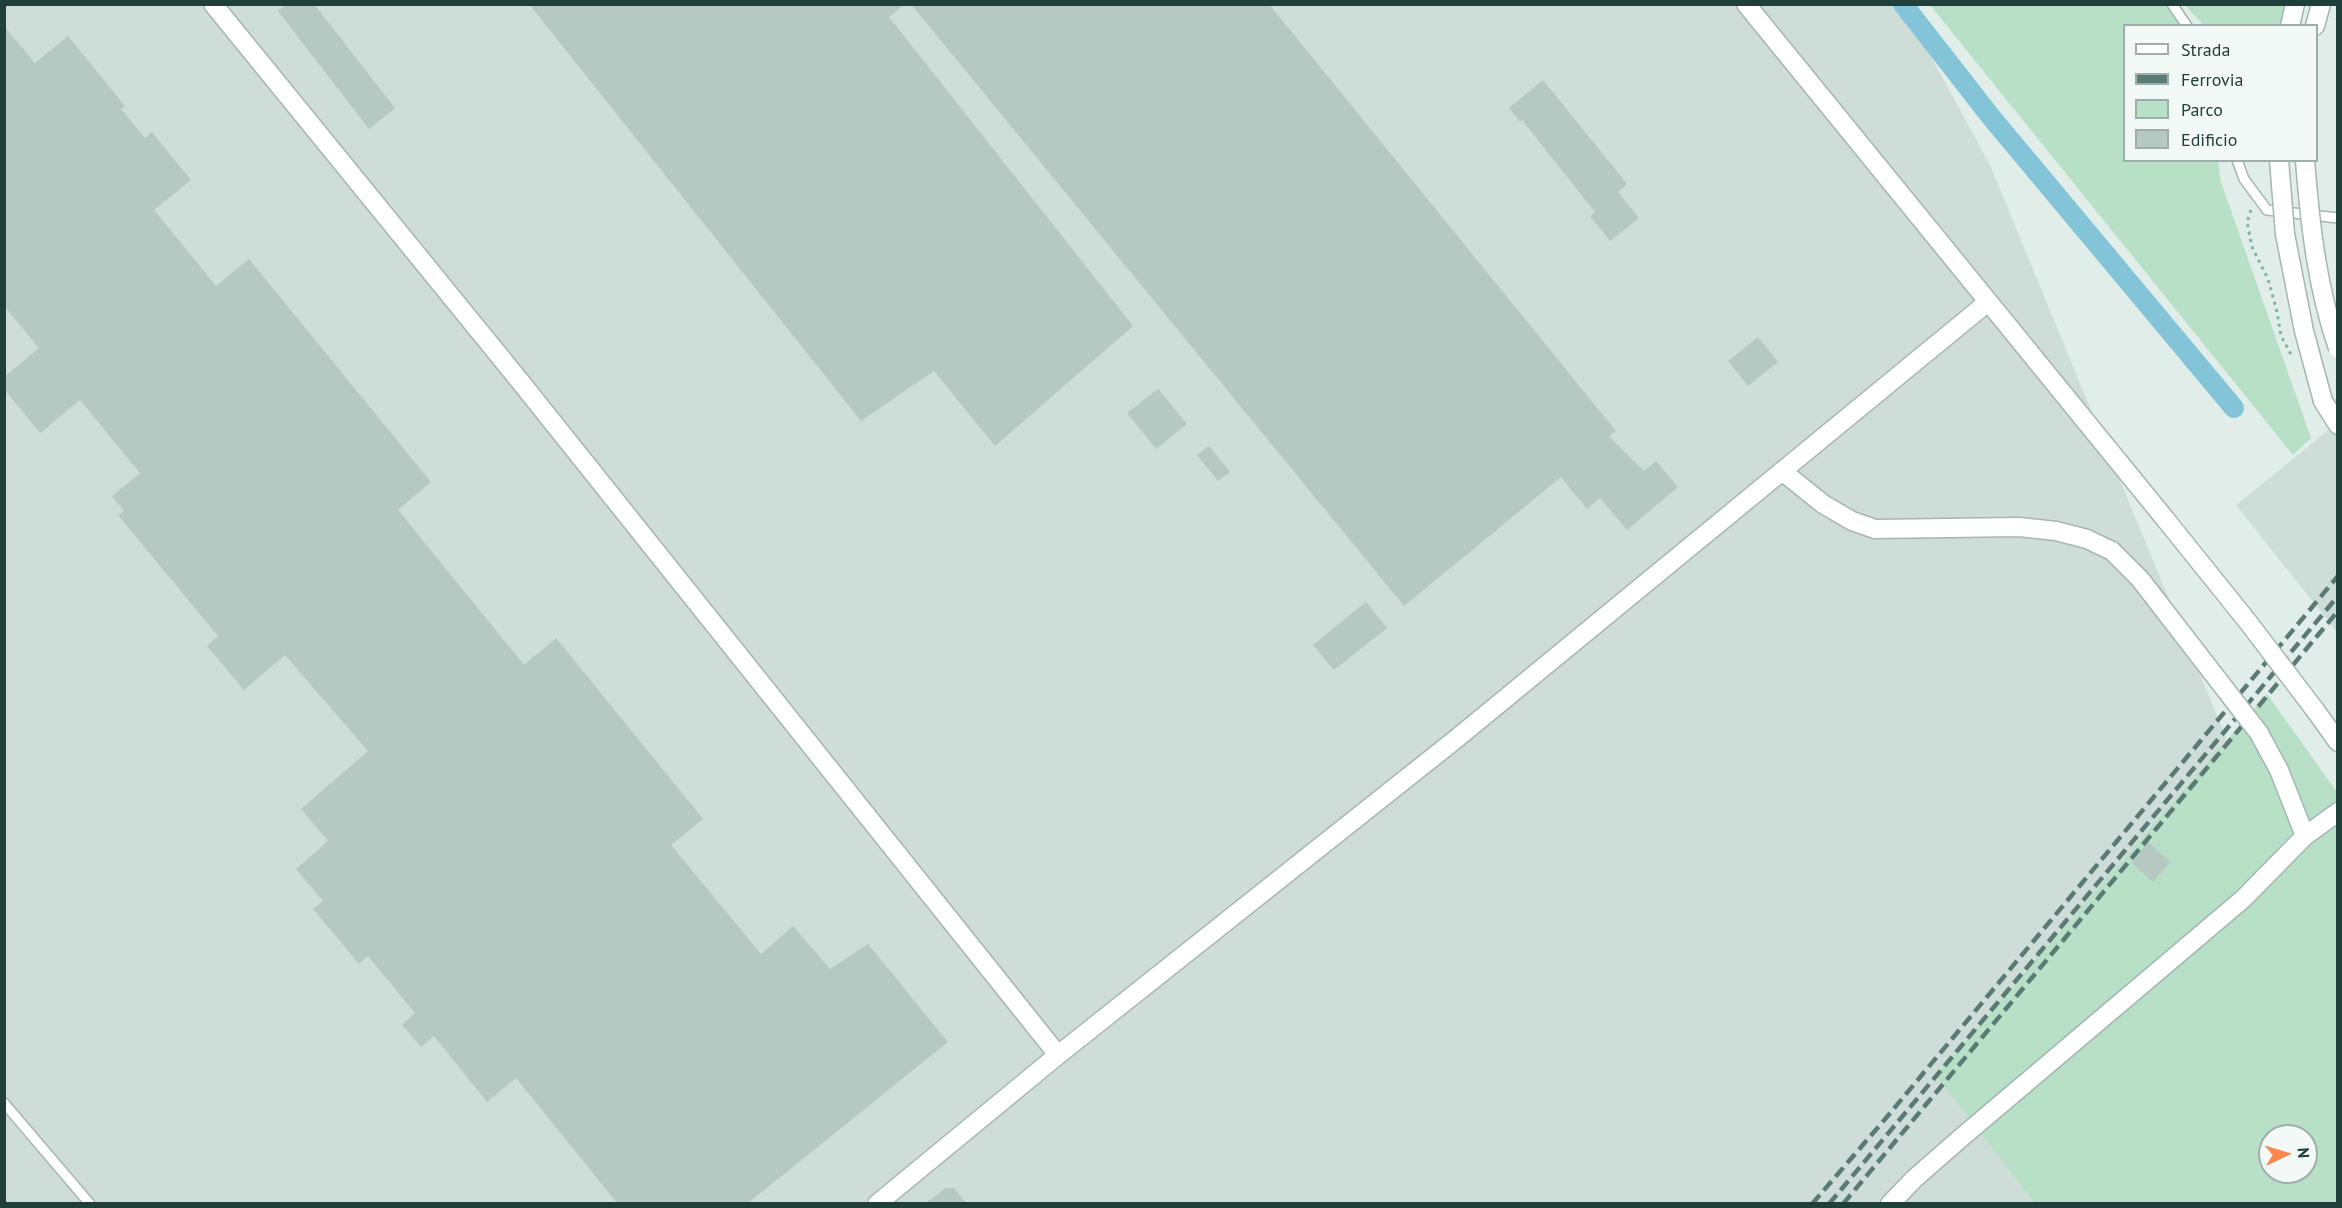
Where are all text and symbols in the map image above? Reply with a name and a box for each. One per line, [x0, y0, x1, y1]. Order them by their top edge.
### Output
legend [2123, 24, 2318, 162]
text: Strada [2181, 38, 2230, 61]
text: Ferrovia [2181, 68, 2244, 91]
text: Parco [2181, 98, 2223, 121]
text: Edificio [2181, 128, 2237, 151]
north arrow [2258, 1124, 2318, 1184]
text: N [2294, 1147, 2314, 1159]

